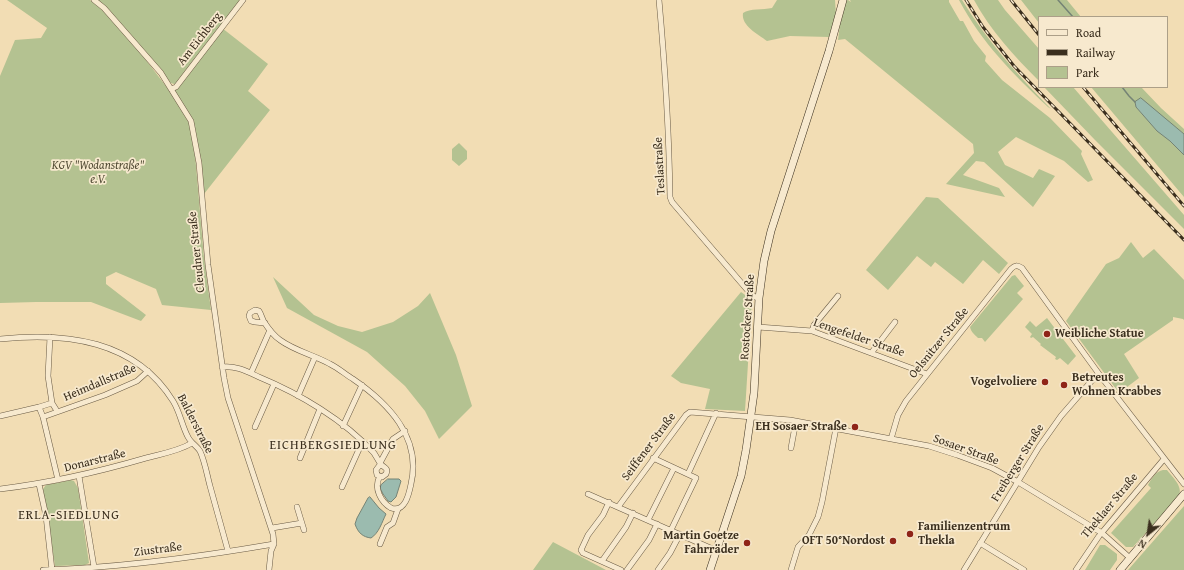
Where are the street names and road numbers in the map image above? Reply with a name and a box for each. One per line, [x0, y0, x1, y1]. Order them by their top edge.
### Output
street label: Am Eichberg [175, 9, 225, 69]
street label: Teslastraße [651, 137, 669, 195]
street label: Cleudner Straße [186, 211, 208, 293]
street label: Rostocker Straße [738, 274, 758, 360]
street label: Oelsnitzer Straße [906, 305, 972, 381]
street label: Lengefelder Straße [811, 316, 907, 360]
street label: Heimdallstraße [61, 361, 139, 405]
street label: Balderstraße [174, 392, 216, 456]
street label: Seiffener Straße [619, 410, 679, 484]
street label: Freiberger Straße [988, 422, 1048, 504]
street label: Sosaer Straße [931, 431, 1001, 469]
street label: Donarstraße [63, 446, 127, 476]
street label: Theklaer Straße [1079, 470, 1141, 542]
street label: Ziustraße [133, 540, 183, 560]

